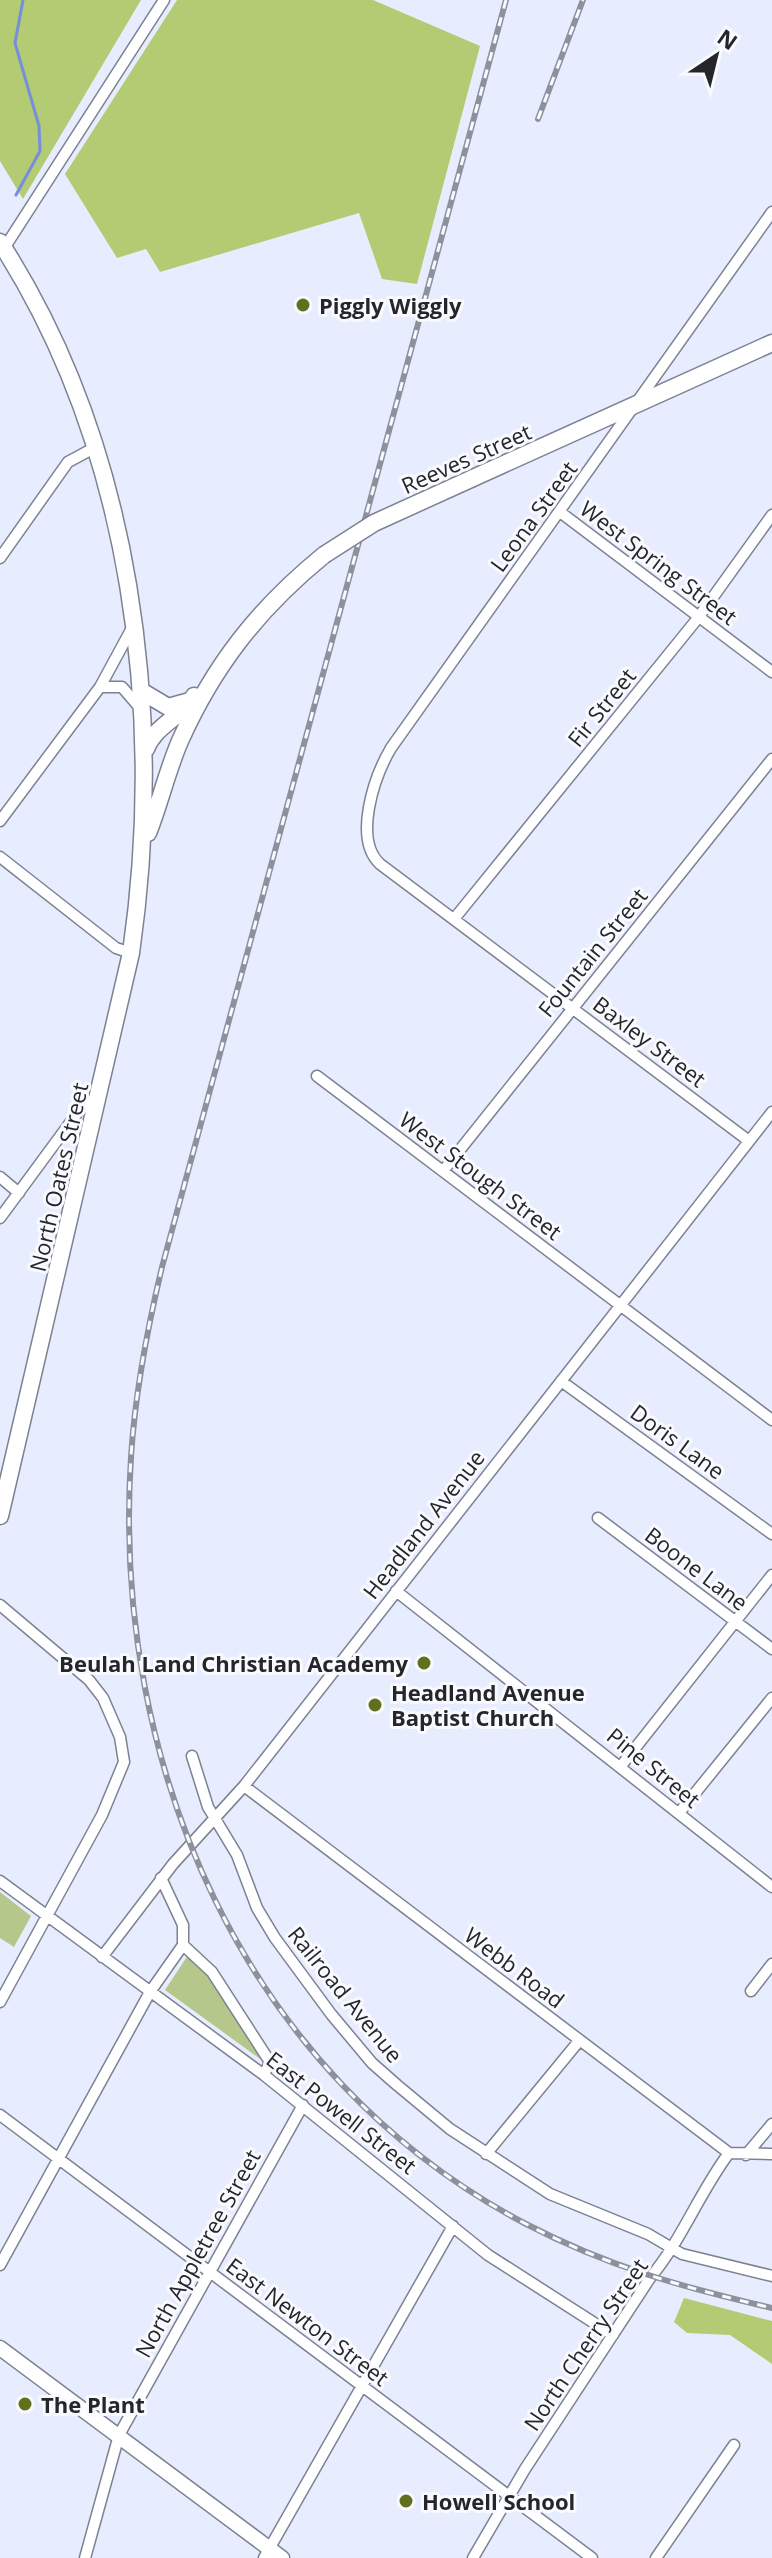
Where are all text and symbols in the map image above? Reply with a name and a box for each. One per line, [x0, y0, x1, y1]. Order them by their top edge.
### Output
north arrow [676, 16, 756, 96]
text: N [712, 21, 744, 56]
place label: Piggly Wiggly [319, 290, 462, 320]
marker: Piggly Wiggly [294, 296, 312, 314]
street label: Reeves Street [396, 416, 536, 500]
street label: Leona Street [483, 454, 583, 577]
street label: West Spring Street [574, 493, 744, 631]
street label: Fir Street [560, 661, 642, 753]
street label: Fountain Street [531, 881, 653, 1023]
street label: Baxley Street [587, 989, 713, 1093]
street label: North Oates Street [22, 1079, 94, 1274]
street label: West Stough Street [394, 1104, 568, 1246]
street label: Doris Lane [625, 1397, 731, 1485]
street label: Headland Avenue [355, 1443, 491, 1605]
street label: Boone Lane [639, 1519, 755, 1617]
place label: Beulah Land Christian Academy [59, 1648, 408, 1678]
marker: Beulah Land Christian Academy [415, 1654, 433, 1672]
place label: Headland Avenue Baptist Church [391, 1677, 585, 1732]
marker: Headland Avenue Baptist Church [366, 1696, 384, 1714]
street label: Pine Street [601, 1720, 707, 1814]
street label: Railroad Avenue [282, 1920, 410, 2068]
street label: Webb Road [459, 1920, 571, 2014]
street label: East Powell Street [261, 2044, 423, 2180]
street label: North Appletree Street [127, 2144, 267, 2362]
street label: East Newton Street [221, 2250, 395, 2392]
street label: North Cherry Street [516, 2252, 654, 2436]
place label: The Plant [41, 2389, 145, 2419]
marker: The Plant [16, 2395, 34, 2413]
place label: Howell School [422, 2486, 575, 2516]
marker: Howell School [397, 2492, 415, 2510]

